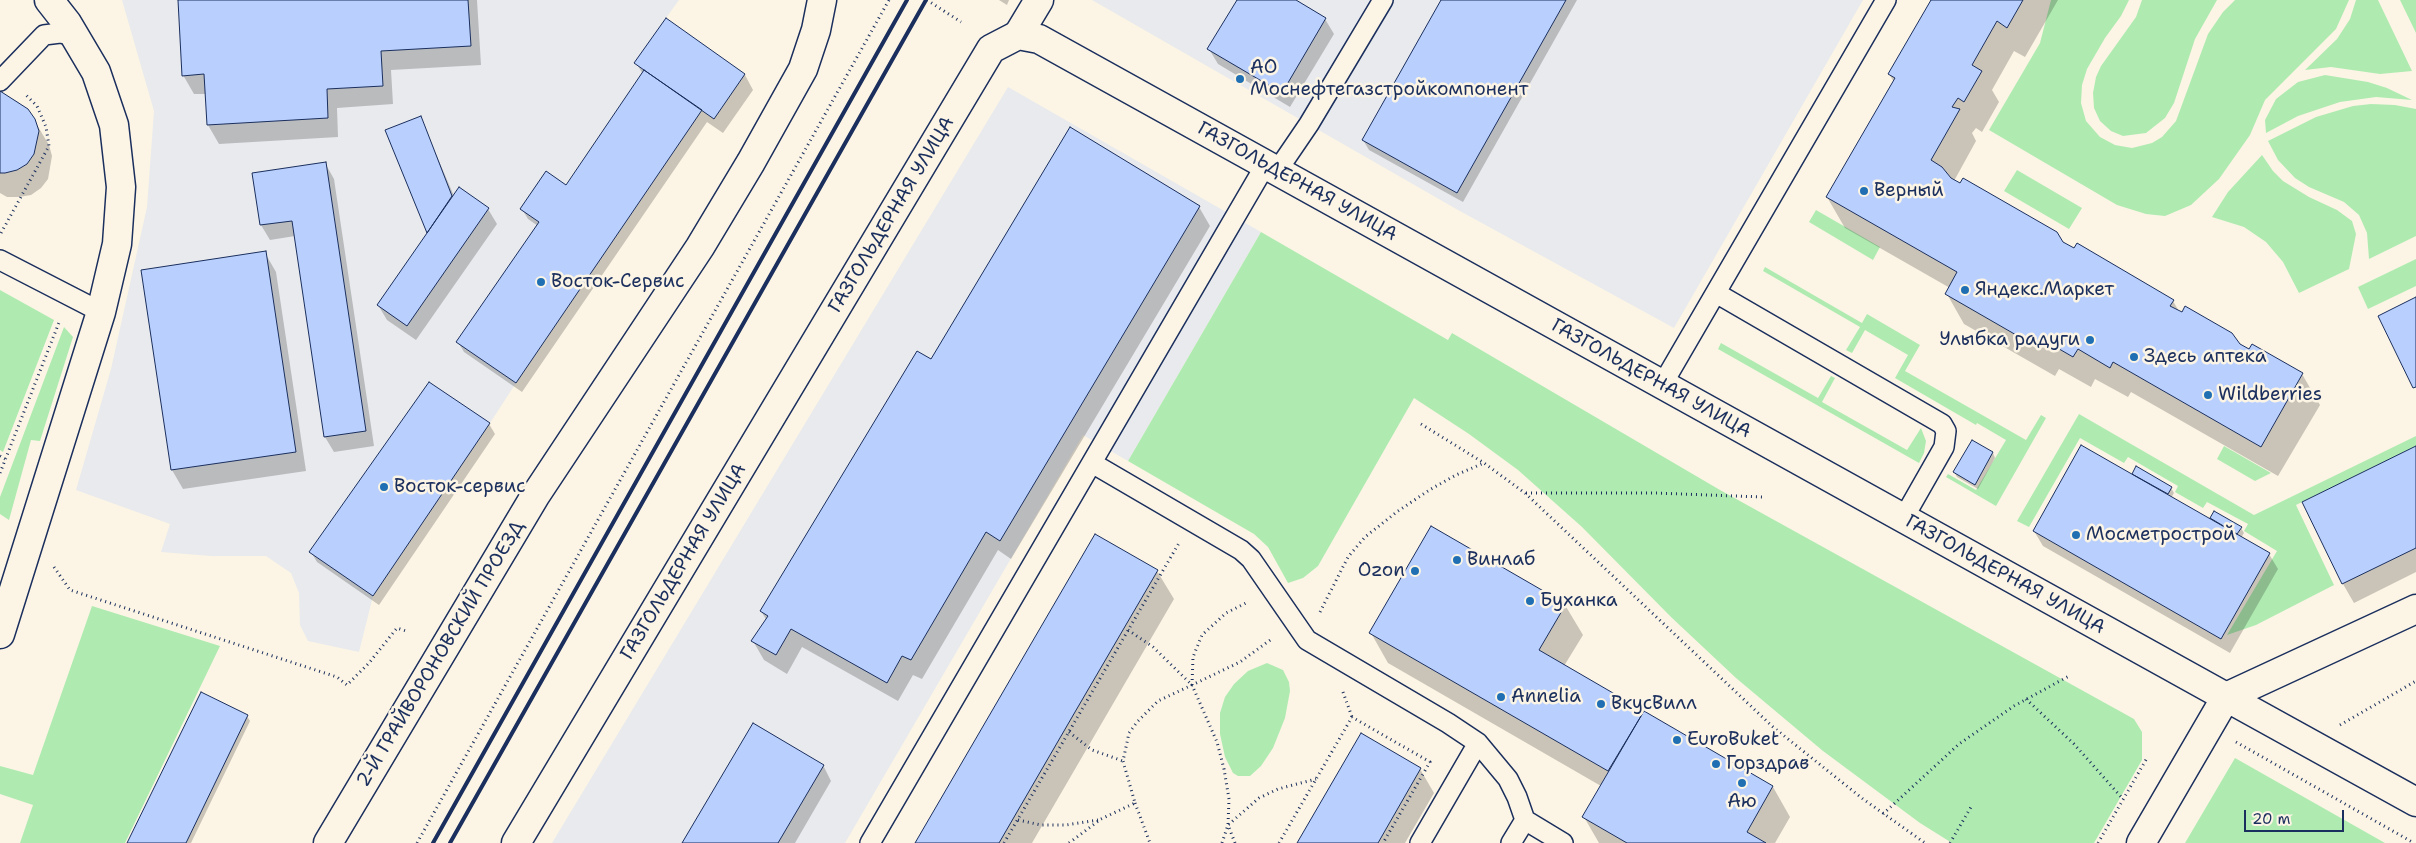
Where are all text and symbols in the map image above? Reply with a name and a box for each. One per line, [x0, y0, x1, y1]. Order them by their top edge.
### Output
place label: АО Моснефтегазстройкомпонент [1250, 57, 1528, 101]
marker: АО Моснефтегазстройкомпонент [1234, 73, 1246, 85]
street label: ГАЗГОЛЬДЕРНАЯ УЛИЦА [824, 113, 960, 317]
street label: ГАЗГОЛЬДЕРНАЯ УЛИЦА [1193, 118, 1401, 246]
place label: Верный [1874, 180, 1944, 202]
marker: Верный [1858, 185, 1870, 197]
place label: Восток-Сервис [551, 271, 685, 293]
marker: Восток-Сервис [535, 276, 547, 288]
place label: Яндекс.Маркет [1975, 279, 2114, 301]
marker: Яндекс.Маркет [1959, 284, 1971, 296]
street label: ГАЗГОЛЬДЕРНАЯ УЛИЦА [1547, 315, 1755, 443]
place label: Улыбка радуги [1939, 329, 2080, 351]
marker: Улыбка радуги [2084, 334, 2096, 346]
place label: Здесь аптека [2144, 346, 2266, 368]
marker: Здесь аптека [2128, 351, 2140, 363]
place label: Wildberries [2218, 384, 2322, 406]
marker: Wildberries [2202, 389, 2214, 401]
street label: ГАЗГОЛЬДЕРНАЯ УЛИЦА [616, 460, 752, 664]
place label: Восток-сервис [394, 476, 525, 498]
marker: Восток-сервис [378, 481, 390, 493]
street label: ГАЗГОЛЬДЕРНАЯ УЛИЦА [1901, 511, 2109, 639]
street label: 2-Й ГРАЙВОРОНОВСКИЙ ПРОЕЗД [352, 517, 530, 791]
place label: Мосметрострой [2086, 524, 2235, 546]
marker: Мосметрострой [2070, 529, 2082, 541]
place label: Винлаб [1467, 549, 1535, 571]
marker: Винлаб [1451, 554, 1463, 566]
place label: Ozon [1358, 560, 1405, 582]
marker: Ozon [1409, 565, 1421, 577]
place label: Буханка [1540, 590, 1618, 612]
marker: Буханка [1524, 595, 1536, 607]
place label: Annelia [1511, 686, 1581, 708]
marker: Annelia [1495, 691, 1507, 703]
place label: ВкусВилл [1611, 693, 1697, 715]
marker: ВкусВилл [1595, 698, 1607, 710]
place label: EuroBuket [1687, 729, 1779, 751]
marker: EuroBuket [1671, 734, 1683, 746]
place label: Горздрав [1726, 753, 1809, 775]
marker: Горздрав [1710, 758, 1722, 770]
marker: Аю [1736, 777, 1748, 789]
place label: Аю [1727, 791, 1757, 813]
scale bar [2246, 800, 2346, 832]
text: 20 m [2252, 809, 2291, 829]

